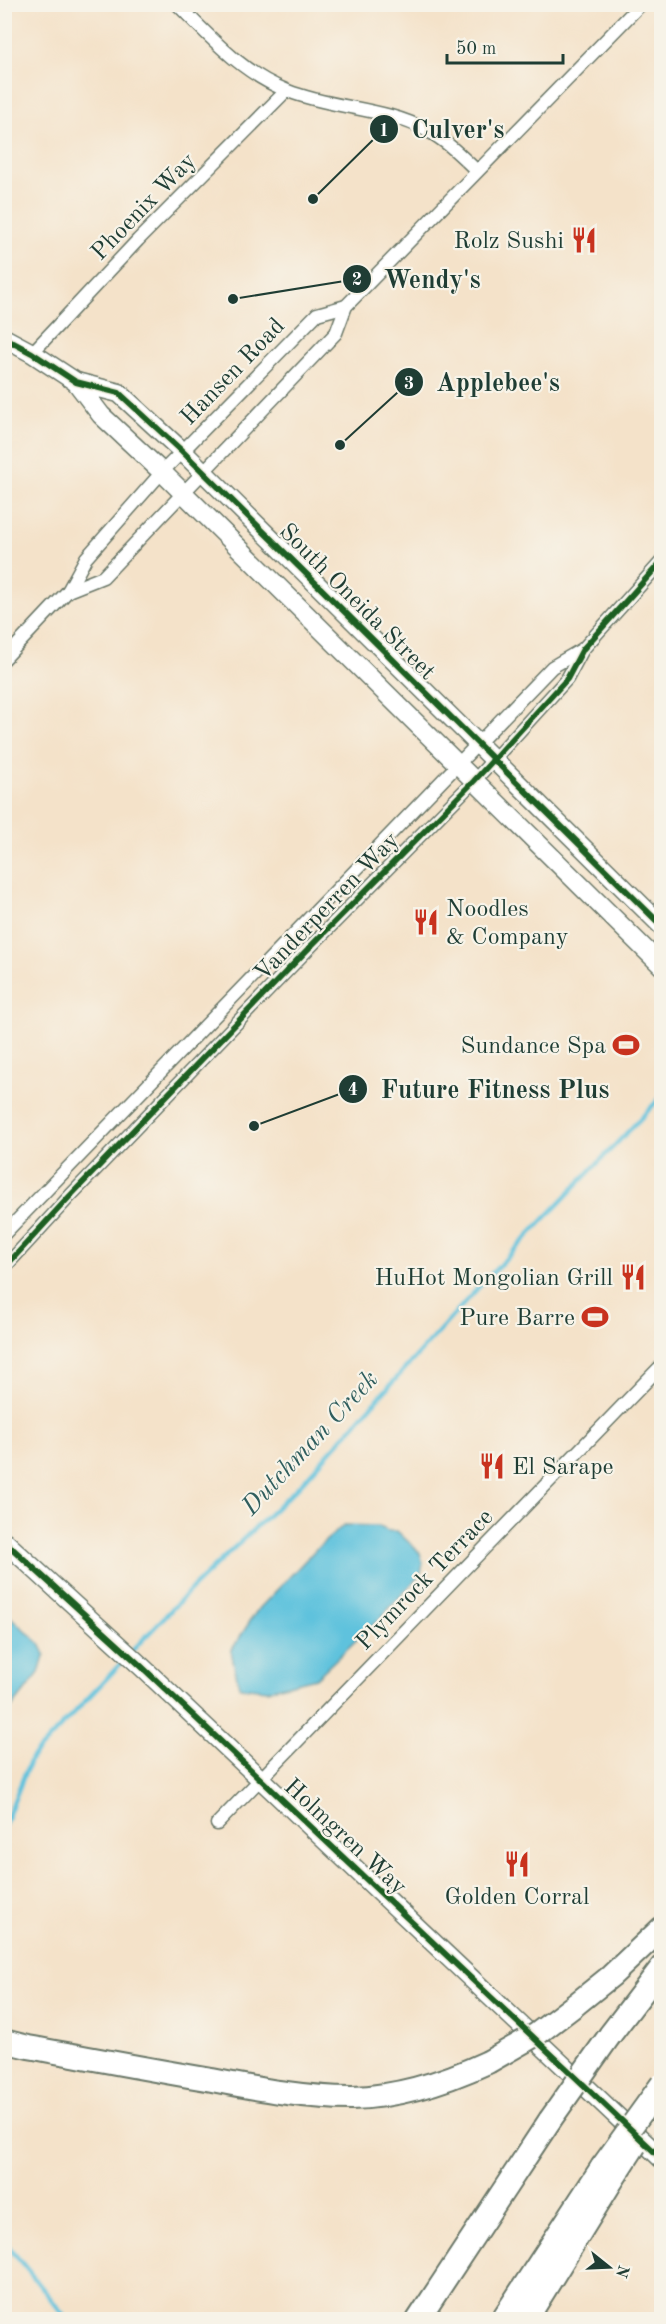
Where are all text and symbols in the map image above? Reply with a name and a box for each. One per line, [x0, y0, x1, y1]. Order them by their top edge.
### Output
scale bar [447, 27, 562, 65]
text: 50 m [456, 40, 496, 58]
callout: Culver's [369, 107, 516, 151]
text: Culver's [412, 118, 504, 144]
text: 1 [379, 122, 389, 140]
street label: Phoenix Way [88, 149, 201, 266]
restaurant icon: Rolz Sushi [569, 225, 599, 255]
place label: Rolz Sushi [454, 230, 564, 254]
callout: Wendy's [342, 257, 493, 301]
text: Wendy's [383, 268, 481, 294]
text: 2 [352, 271, 362, 289]
street label: Hansen Road [177, 314, 290, 430]
callout: Applebee's [394, 360, 572, 404]
text: Applebee's [436, 371, 560, 397]
text: 3 [404, 375, 414, 393]
street label: South Oneida Street [274, 520, 439, 685]
street label: Vanderperren Way [251, 828, 405, 986]
place label: Noodles & Company [446, 898, 569, 950]
restaurant icon: Noodles & Company [411, 907, 441, 937]
sports icon: Sundance Spa [611, 1030, 641, 1060]
place label: Sundance Spa [461, 1035, 606, 1059]
callout: Future Fitness Plus [338, 1067, 621, 1111]
text: Future Fitness Plus [380, 1078, 610, 1104]
text: 4 [348, 1081, 358, 1099]
restaurant icon: HuHot Mongolian Grill [618, 1262, 648, 1292]
place label: HuHot Mongolian Grill [374, 1267, 613, 1291]
sports icon: Pure Barre [580, 1302, 610, 1332]
place label: Pure Barre [459, 1307, 575, 1331]
water label: Dutchman Creek [237, 1366, 384, 1521]
restaurant icon: El Sarape [477, 1451, 507, 1481]
place label: El Sarape [512, 1456, 614, 1480]
street label: Plymrock Terrace [352, 1505, 499, 1655]
street label: Holmgren Way [279, 1775, 411, 1900]
restaurant icon: Golden Corral [502, 1849, 532, 1879]
place label: Golden Corral [445, 1886, 589, 1910]
north arrow [579, 2237, 639, 2297]
text: N [612, 2263, 631, 2280]

